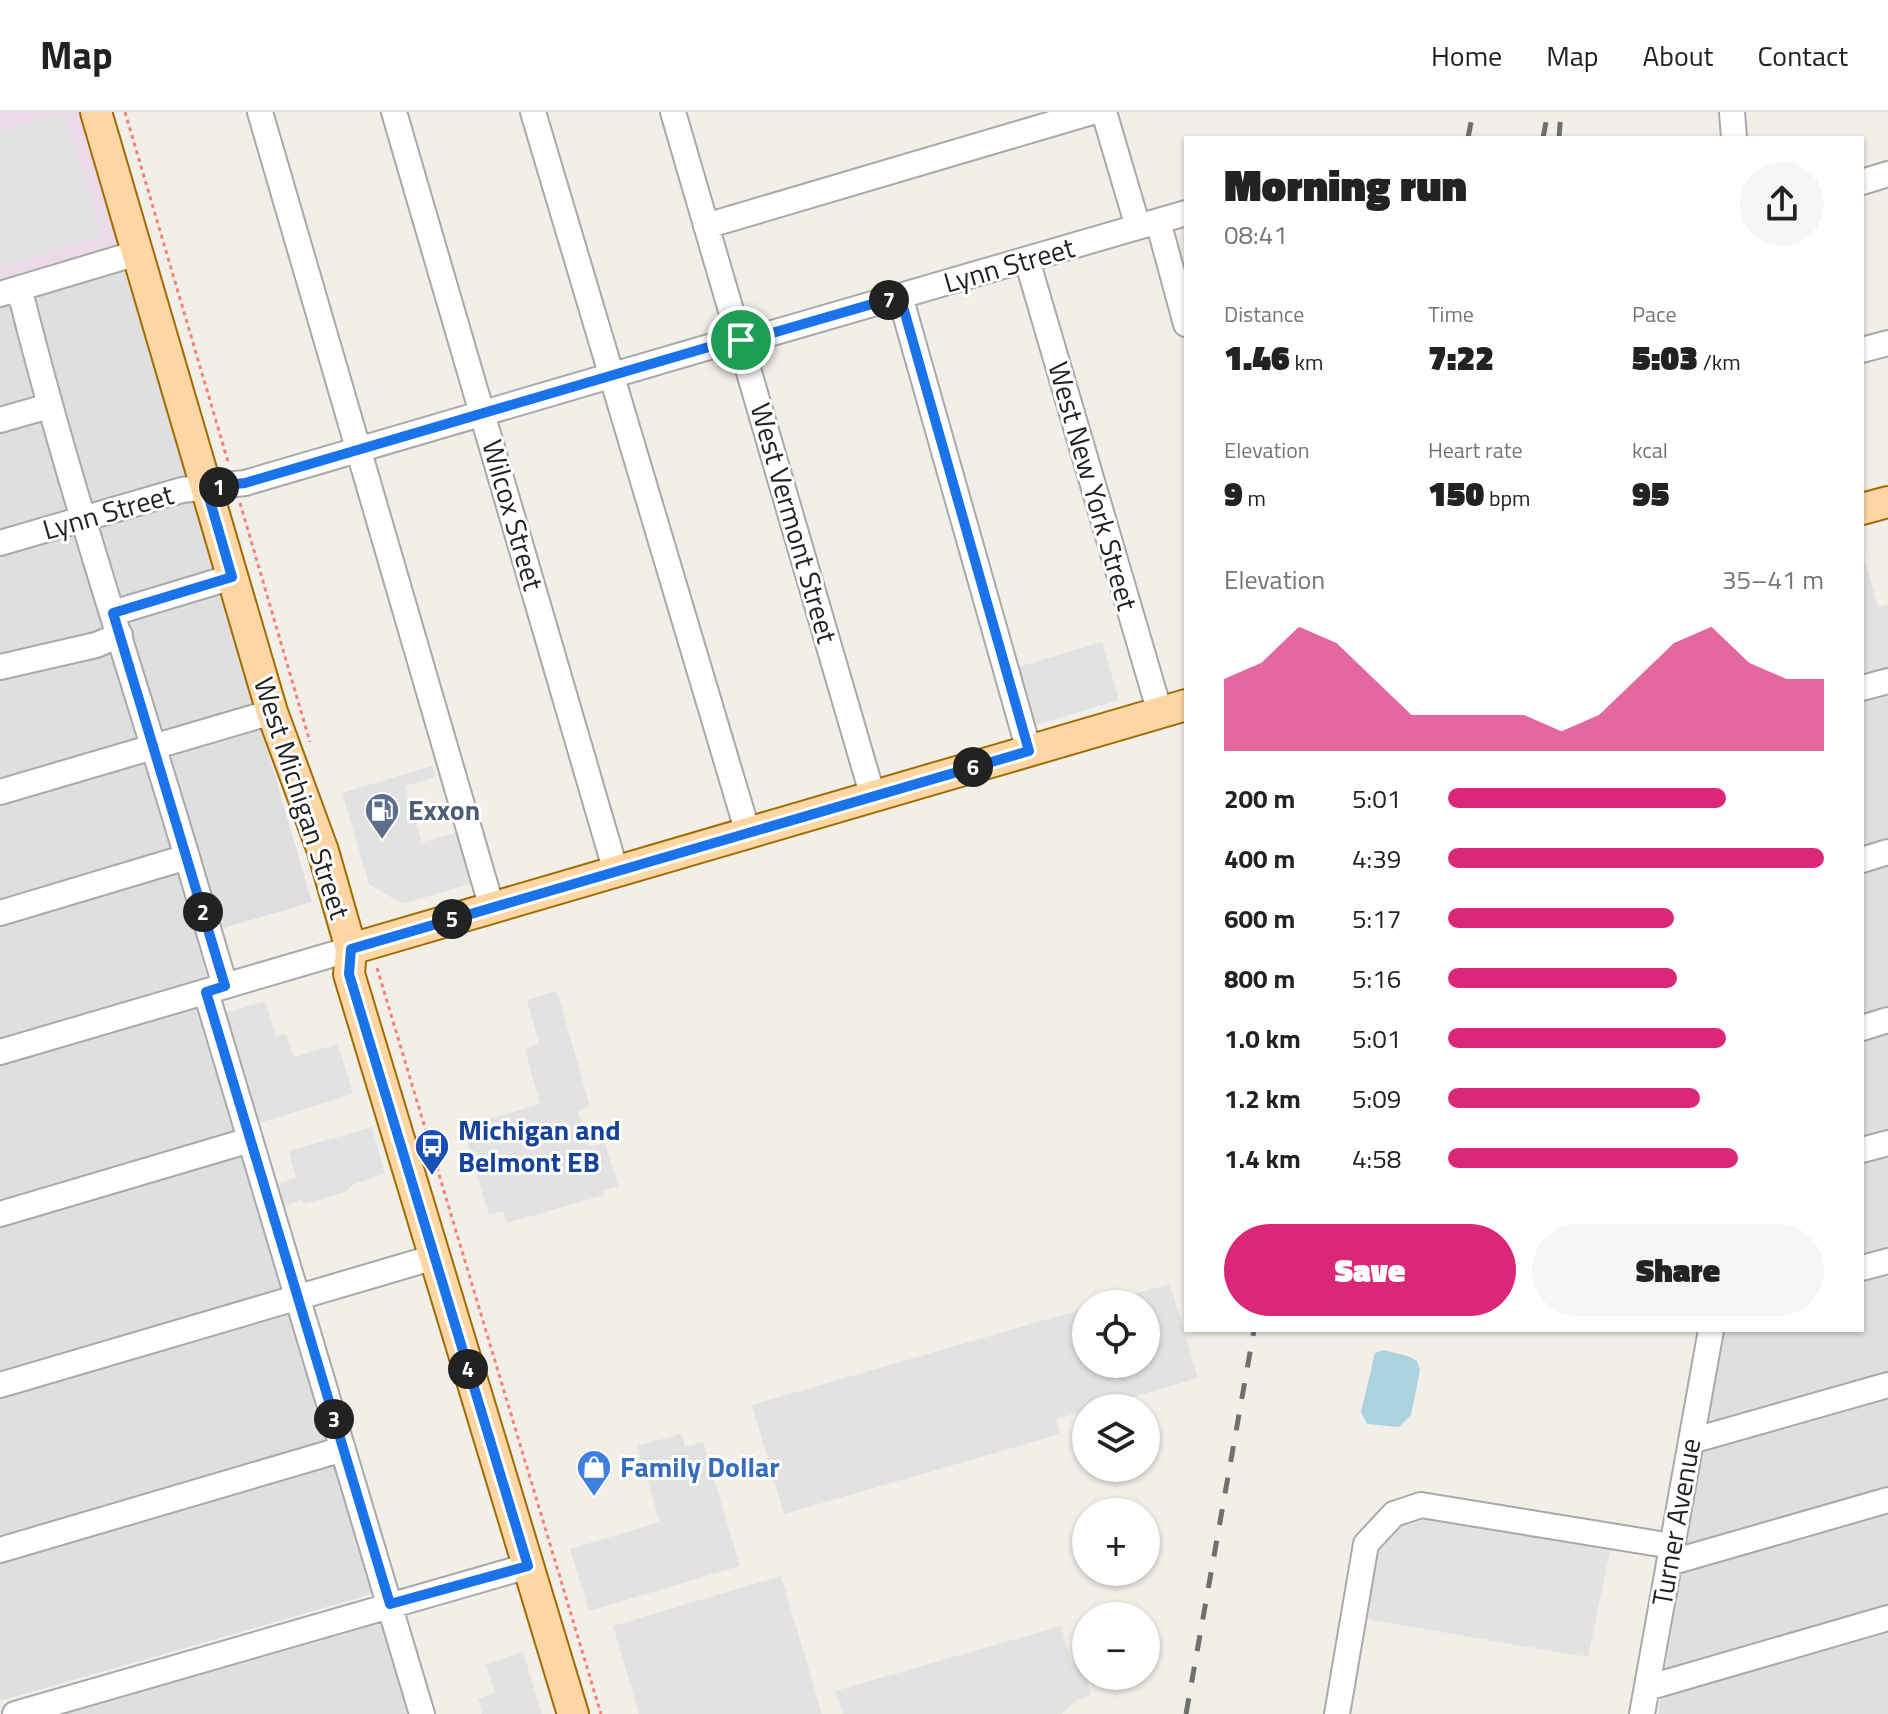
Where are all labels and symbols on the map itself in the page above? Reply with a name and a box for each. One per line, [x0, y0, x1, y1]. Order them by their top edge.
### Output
street label: Lynn Street [938, 225, 1079, 304]
pin: 7 [869, 280, 909, 320]
pin [707, 306, 775, 374]
street label: West New York Street [1037, 356, 1150, 615]
street label: West Vermont Street [740, 398, 849, 648]
street label: Wilcox Street [471, 434, 556, 595]
pin: 1 [199, 467, 239, 507]
street label: Lynn Street [37, 472, 178, 551]
street label: West Michigan Street [243, 671, 362, 925]
pin: 6 [953, 747, 993, 787]
place label: Exxon [408, 788, 480, 831]
fuel station icon: Exxon [363, 791, 401, 841]
pin: 2 [183, 892, 223, 932]
pin: 5 [432, 899, 472, 939]
place label: Michigan and Belmont EB [458, 1108, 621, 1183]
bus stop icon: Michigan and Belmont EB [413, 1127, 451, 1177]
pin: 4 [448, 1349, 488, 1389]
pin: 3 [314, 1399, 354, 1439]
street label: Turner Avenue [1640, 1435, 1711, 1609]
place label: Family Dollar [620, 1445, 780, 1488]
shop icon: Family Dollar [575, 1448, 613, 1498]

